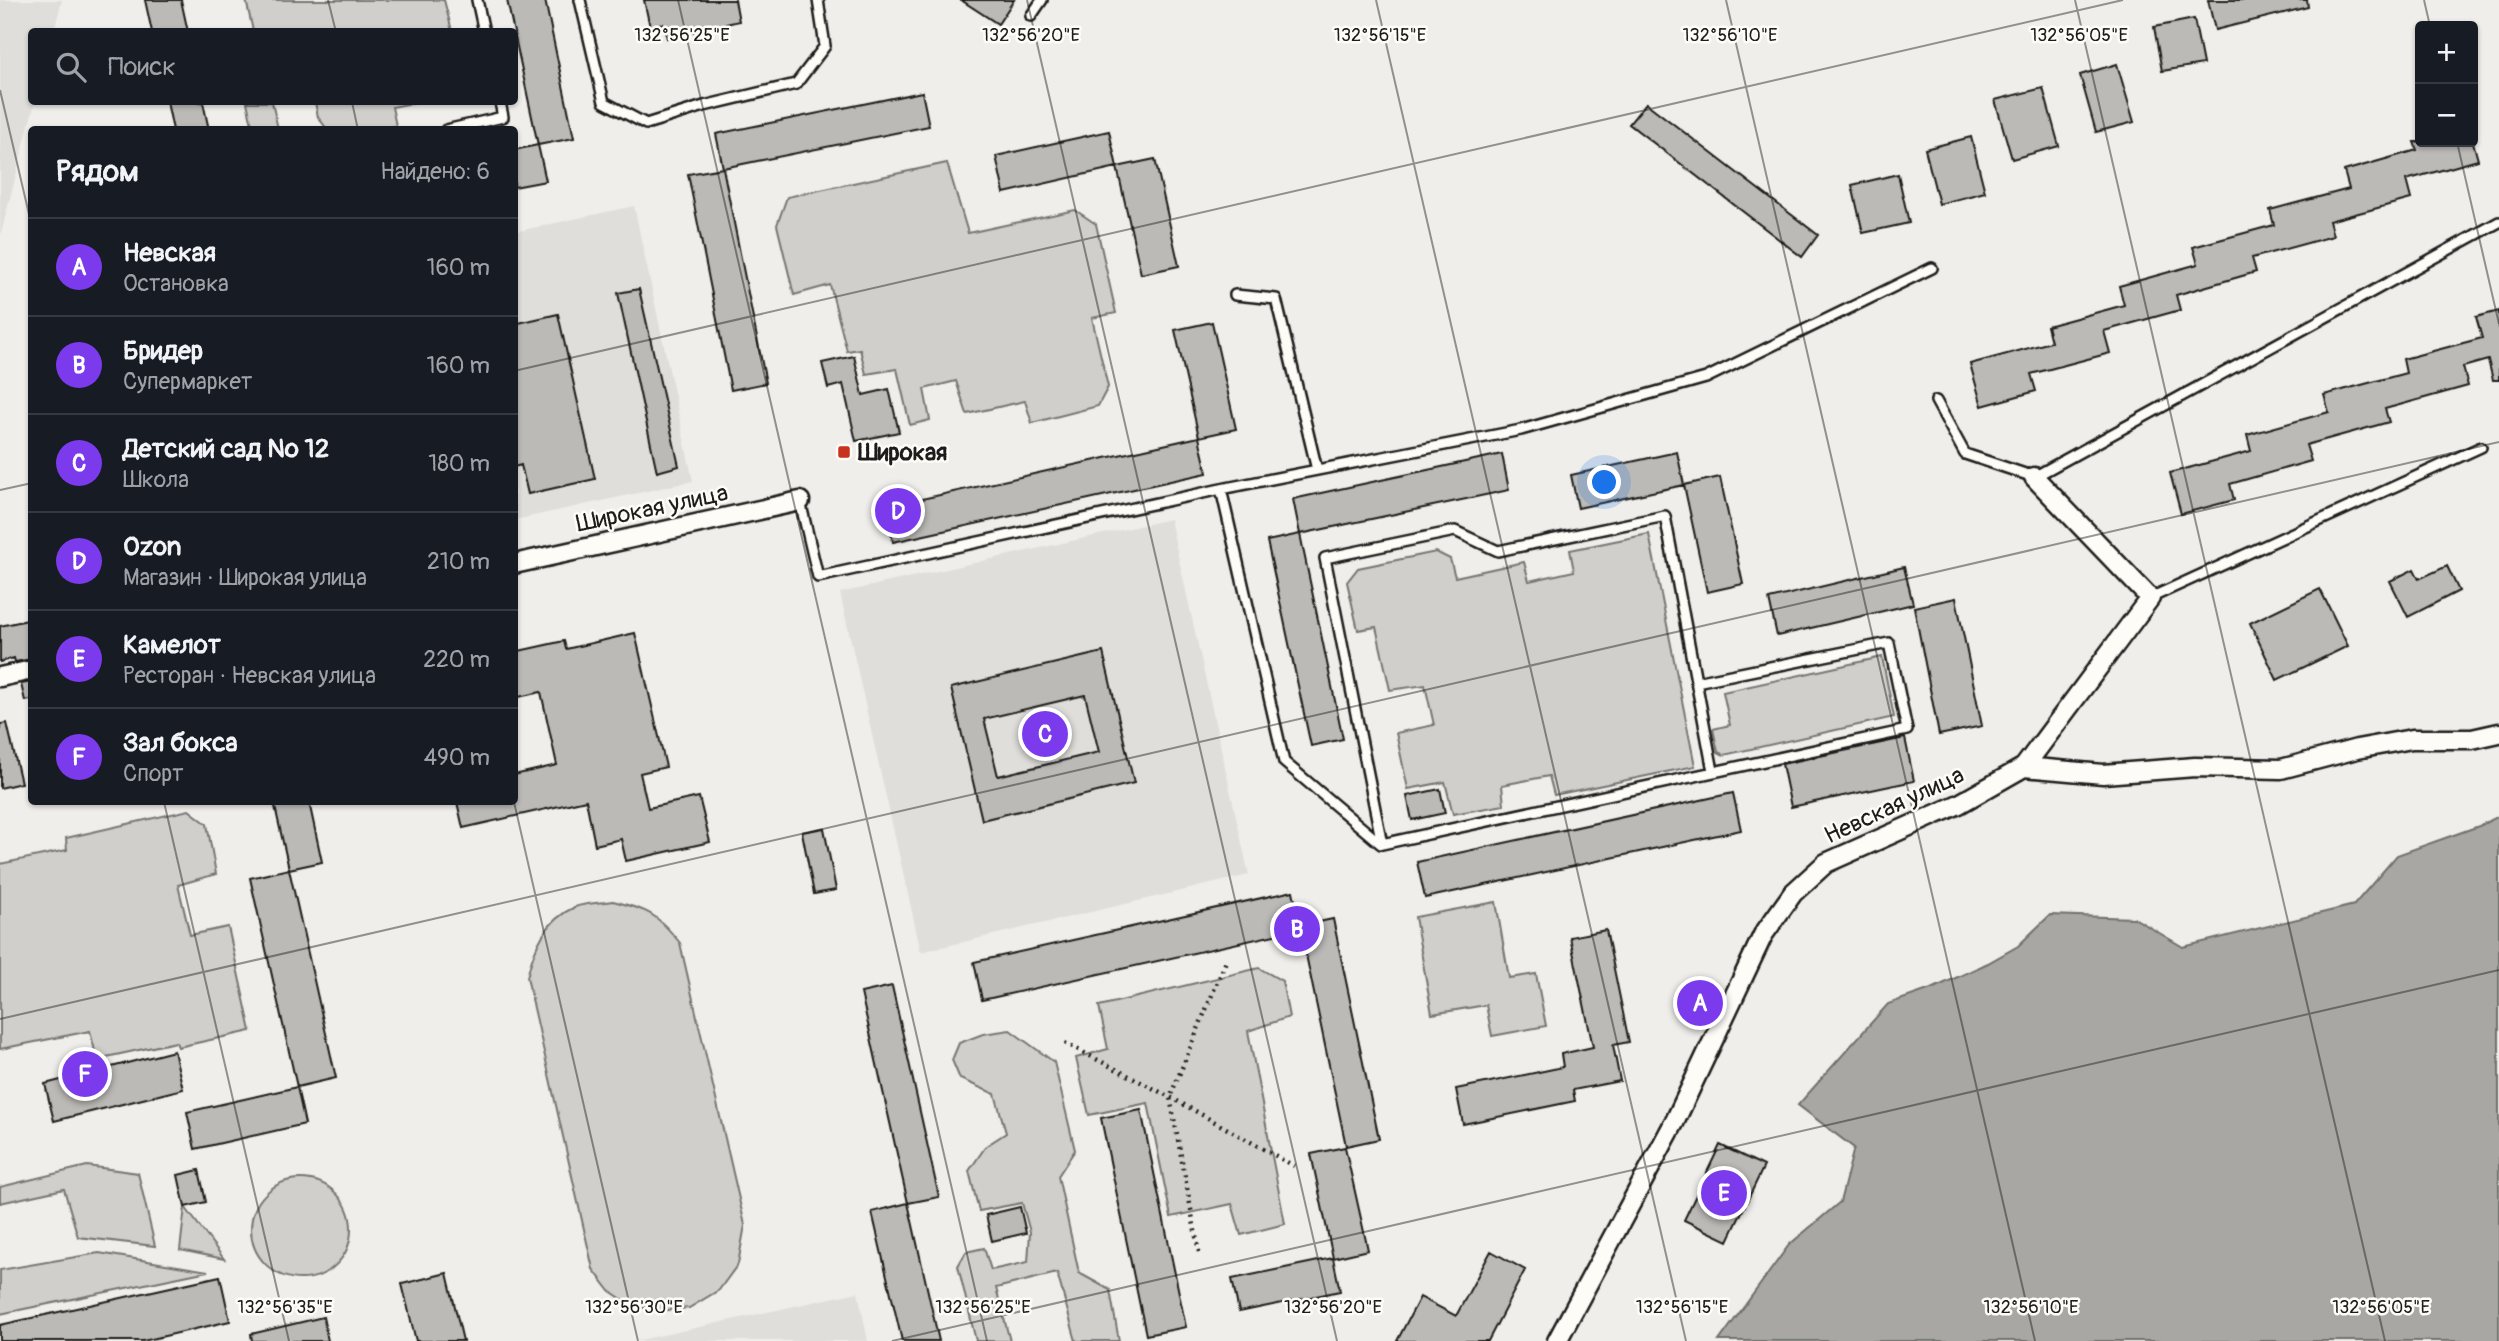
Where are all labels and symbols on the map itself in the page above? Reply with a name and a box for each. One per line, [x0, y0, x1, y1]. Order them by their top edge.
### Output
text: 132°56'25"E [634, 24, 730, 47]
text: 132°56'20"E [982, 24, 1080, 47]
text: 132°56'15"E [1334, 24, 1426, 47]
text: 132°56'10"E [1683, 24, 1777, 47]
text: 132°56'05"E [2030, 24, 2128, 47]
place label: Широкая [857, 438, 947, 467]
marker: Широкая [836, 444, 852, 460]
your location [1587, 465, 1621, 499]
street label: Широкая улица [574, 478, 731, 539]
pin: D [875, 485, 921, 537]
pin: C [1022, 708, 1068, 760]
street label: Невская улица [1820, 760, 1969, 850]
pin: B [1274, 903, 1320, 955]
pin: A [1677, 977, 1723, 1029]
pin: F [62, 1048, 108, 1100]
pin: E [1701, 1167, 1747, 1219]
text: 132°56'35"E [237, 1296, 333, 1319]
text: 132°56'30"E [585, 1296, 683, 1319]
text: 132°56'25"E [935, 1296, 1031, 1319]
text: 132°56'20"E [1284, 1296, 1382, 1319]
text: 132°56'15"E [1636, 1296, 1728, 1319]
text: 132°56'10"E [1984, 1296, 2078, 1319]
text: 132°56'05"E [2332, 1296, 2430, 1319]

